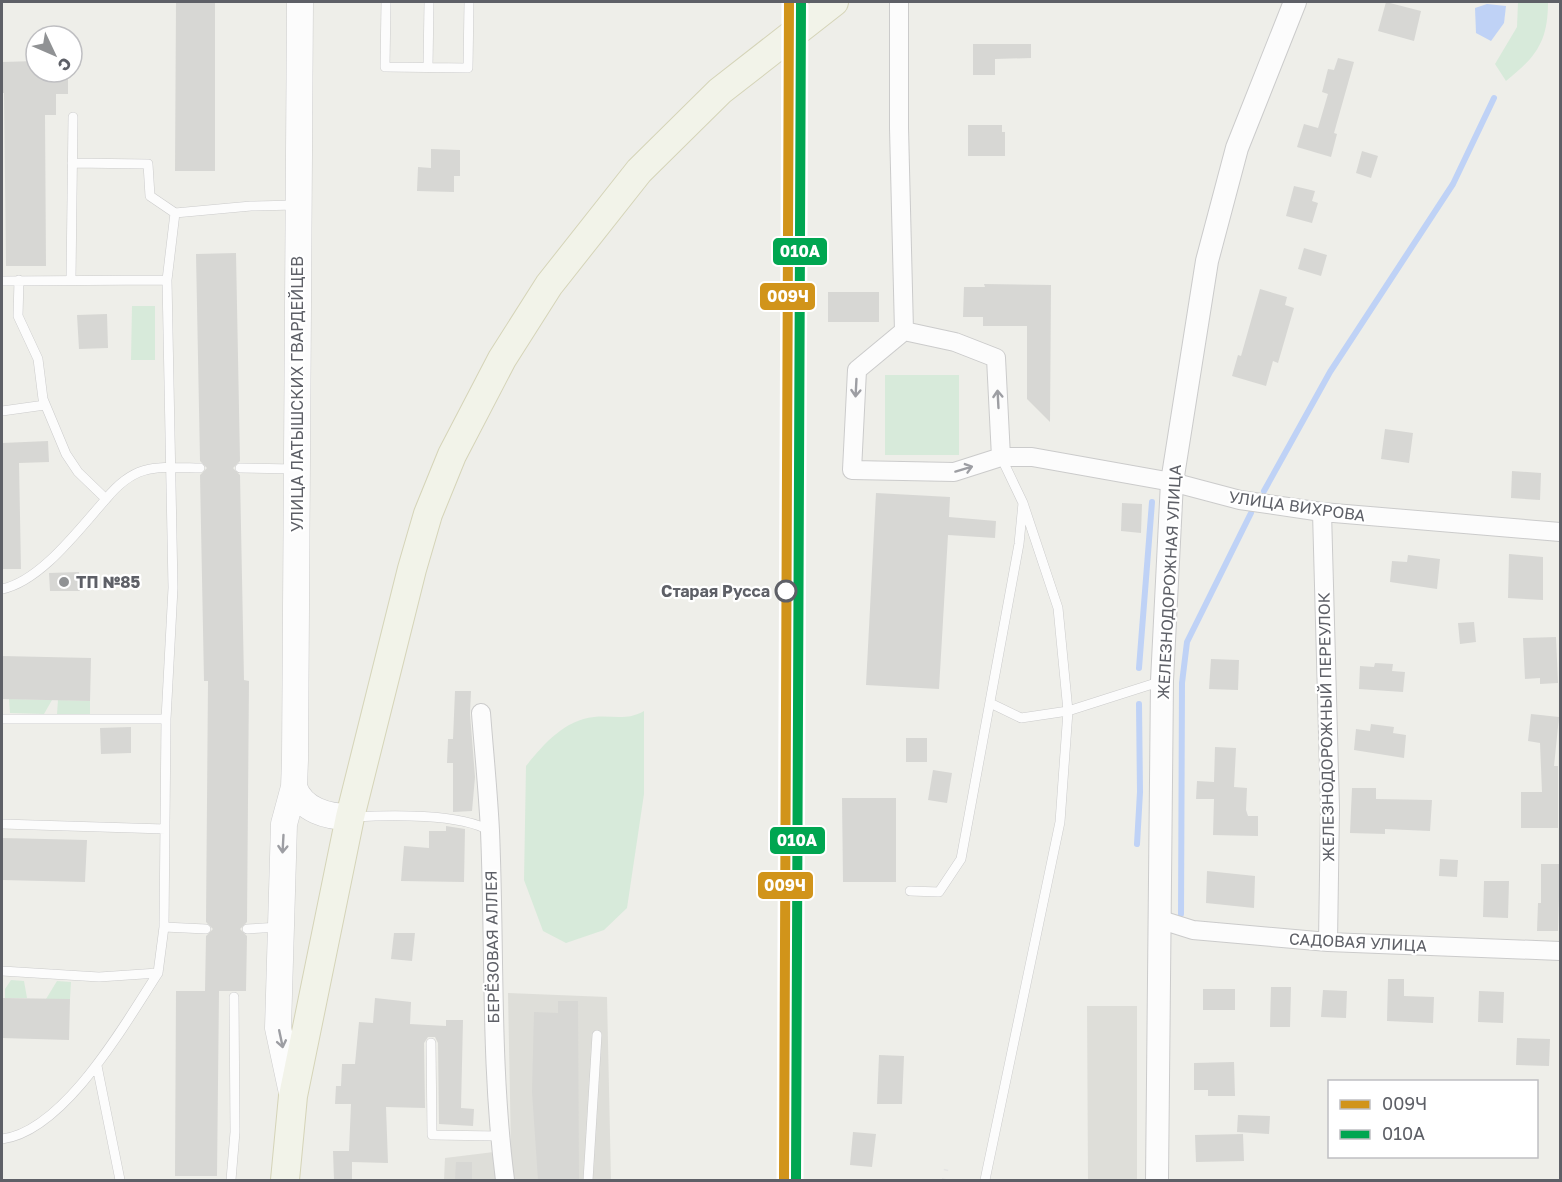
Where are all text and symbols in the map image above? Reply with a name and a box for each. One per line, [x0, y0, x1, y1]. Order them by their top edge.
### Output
north arrow [24, 24, 84, 84]
text: С [54, 53, 76, 75]
line badge: 010А [772, 237, 828, 266]
text: 010А [780, 241, 821, 261]
street label: УЛИЦА ЛАТЫШСКИХ ГВАРДЕЙЦЕВ [287, 256, 307, 532]
line badge: 009Ч [759, 282, 816, 311]
text: 009Ч [767, 286, 809, 306]
one-way arrow [851, 378, 862, 398]
one-way arrow [993, 390, 1004, 410]
one-way arrow [954, 463, 973, 474]
street label: ЖЕЛЕЗНОДОРОЖНАЯ УЛИЦА [1153, 464, 1185, 700]
street label: УЛИЦА ВИХРОВА [1227, 487, 1367, 526]
place label: ТП №85 [76, 572, 140, 592]
marker: ТП №85 [57, 575, 71, 589]
marker: Старая Русса [775, 580, 797, 602]
place label: Старая Русса [661, 581, 770, 601]
street label: ЖЕЛЕЗНОДОРОЖНЫЙ ПЕРЕУЛОК [1314, 592, 1338, 862]
line badge: 010А [769, 826, 826, 855]
text: 010А [777, 830, 818, 850]
one-way arrow [278, 834, 289, 854]
street label: БЕРЁЗОВАЯ АЛЛЕЯ [481, 870, 503, 1024]
line badge: 009Ч [757, 871, 814, 900]
text: 009Ч [764, 875, 806, 895]
street label: САДОВАЯ УЛИЦА [1289, 928, 1428, 956]
one-way arrow [276, 1028, 287, 1048]
legend [1328, 1080, 1538, 1158]
text: 009Ч [1382, 1092, 1427, 1114]
text: 010А [1382, 1122, 1425, 1144]

